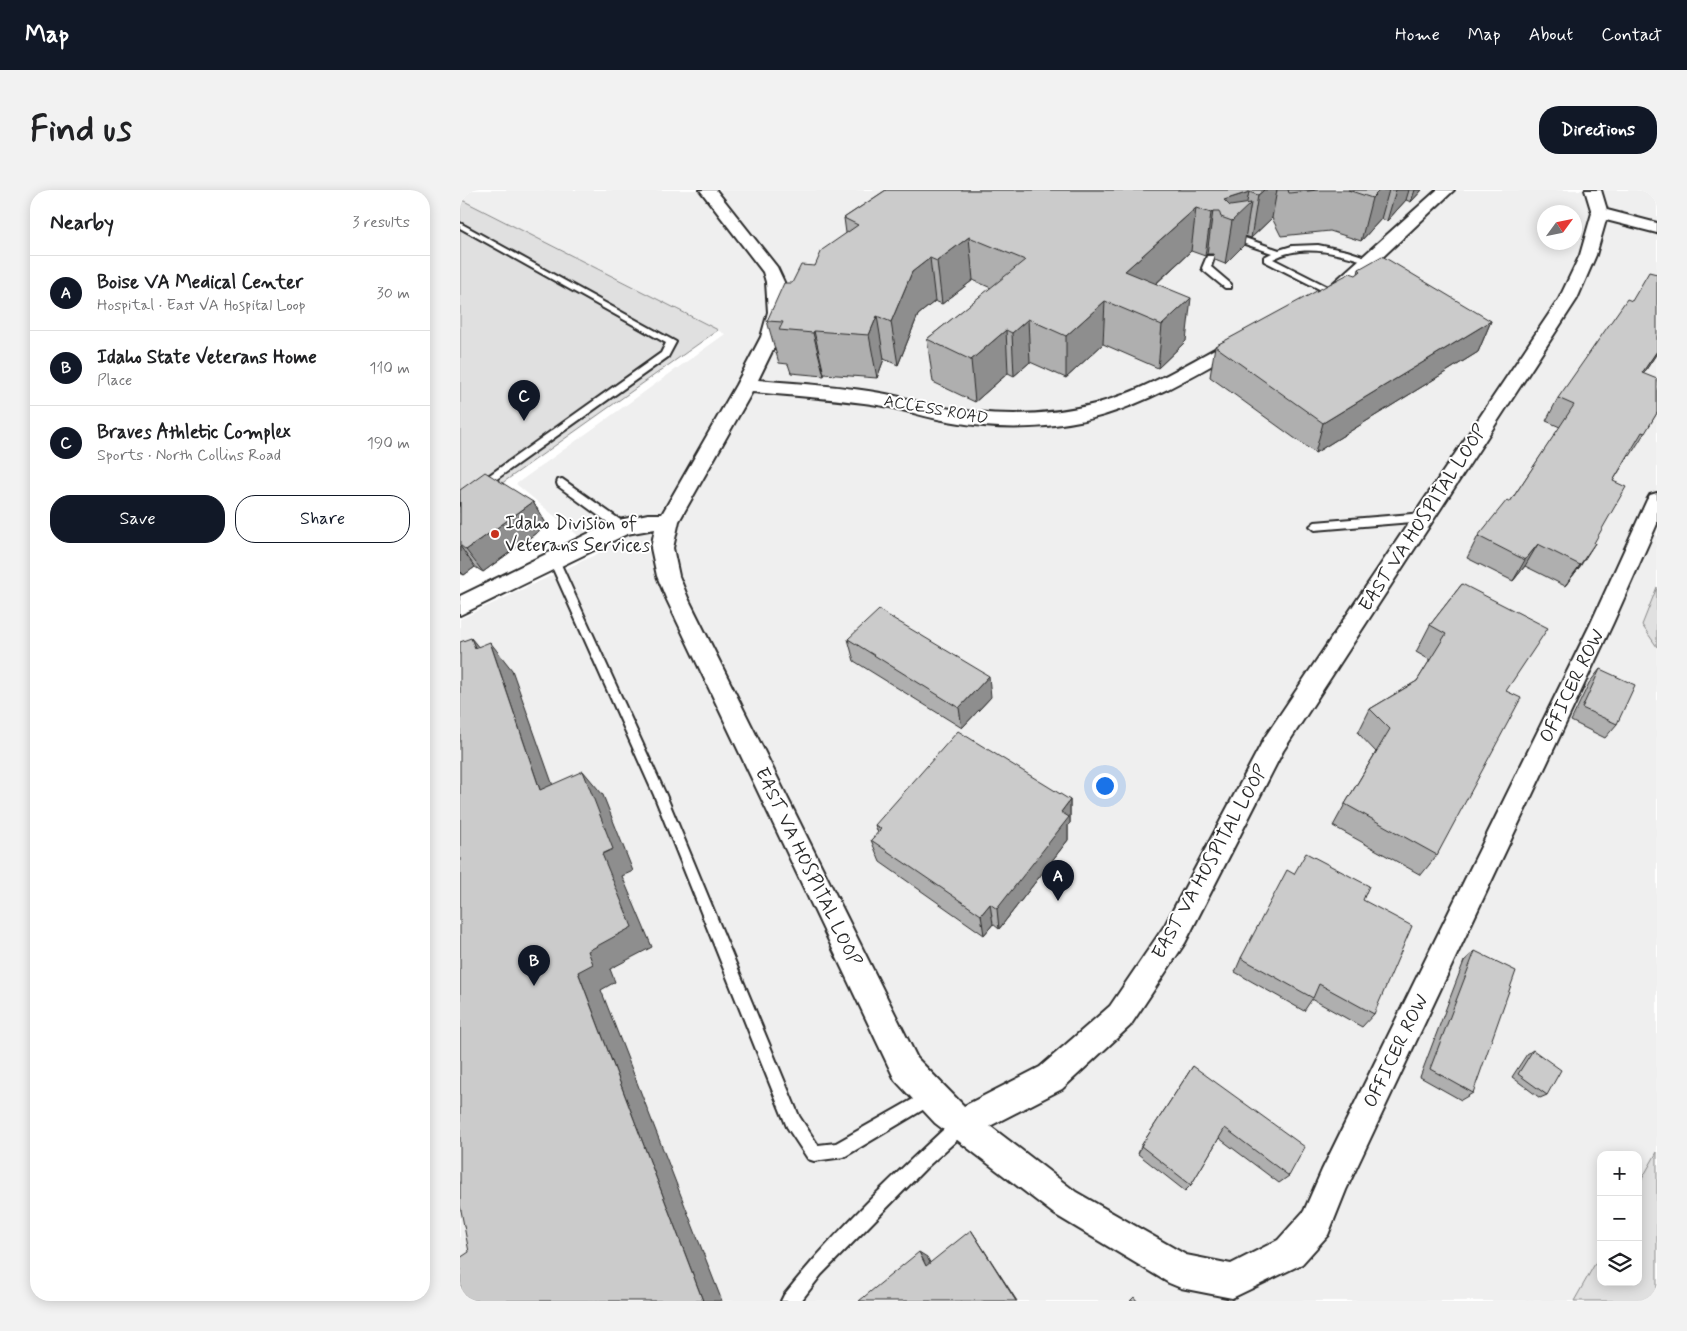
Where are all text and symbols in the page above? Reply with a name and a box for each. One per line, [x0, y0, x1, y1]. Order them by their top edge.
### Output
text: Map [25, 20, 69, 51]
text: Home [1395, 23, 1440, 47]
text: Map [1468, 23, 1501, 47]
text: About [1529, 23, 1573, 47]
text: Contact [1601, 23, 1662, 47]
button: Directions [1539, 106, 1657, 154]
text: Find us [30, 107, 132, 153]
north arrow [1537, 205, 1582, 250]
text: Nearby [50, 209, 114, 237]
text: 3 results [352, 212, 410, 233]
text: Boise VA Medical Center [97, 270, 303, 295]
text: A [61, 283, 71, 304]
text: 30 m [377, 283, 410, 304]
text: Hospital · East VA Hospital Loop [97, 295, 306, 316]
text: Idaho State Veterans Home [97, 345, 317, 370]
text: B [61, 358, 71, 379]
text: 110 m [369, 358, 410, 379]
text: Place [97, 370, 132, 391]
pin: C [508, 380, 540, 421]
street label: ACCESS ROAD [882, 390, 990, 430]
street label: EAST VA HOSPITAL LOOP [1353, 419, 1493, 616]
text: Braves Athletic Complex [97, 420, 291, 445]
text: C [60, 433, 72, 454]
text: 190 m [367, 433, 410, 454]
text: Sports · North Collins Road [97, 445, 281, 466]
button: Save [50, 495, 225, 543]
button: Share [235, 495, 410, 543]
place label: Idaho Division of Veterans Services [505, 511, 651, 558]
marker: Idaho Division of Veterans Services [489, 528, 501, 540]
street label: OFFICER ROW [1534, 625, 1610, 747]
street label: EAST VA HOSPITAL LOOP [1146, 760, 1274, 964]
street label: EAST VA HOSPITAL LOOP [749, 763, 867, 971]
your location [1092, 773, 1118, 799]
pin: A [1042, 860, 1074, 901]
pin: B [518, 945, 550, 986]
street label: OFFICER ROW [1358, 990, 1434, 1112]
map controls [1597, 1151, 1642, 1286]
button: + [1597, 1151, 1642, 1196]
button: − [1597, 1196, 1642, 1241]
button: layers [1597, 1241, 1642, 1286]

